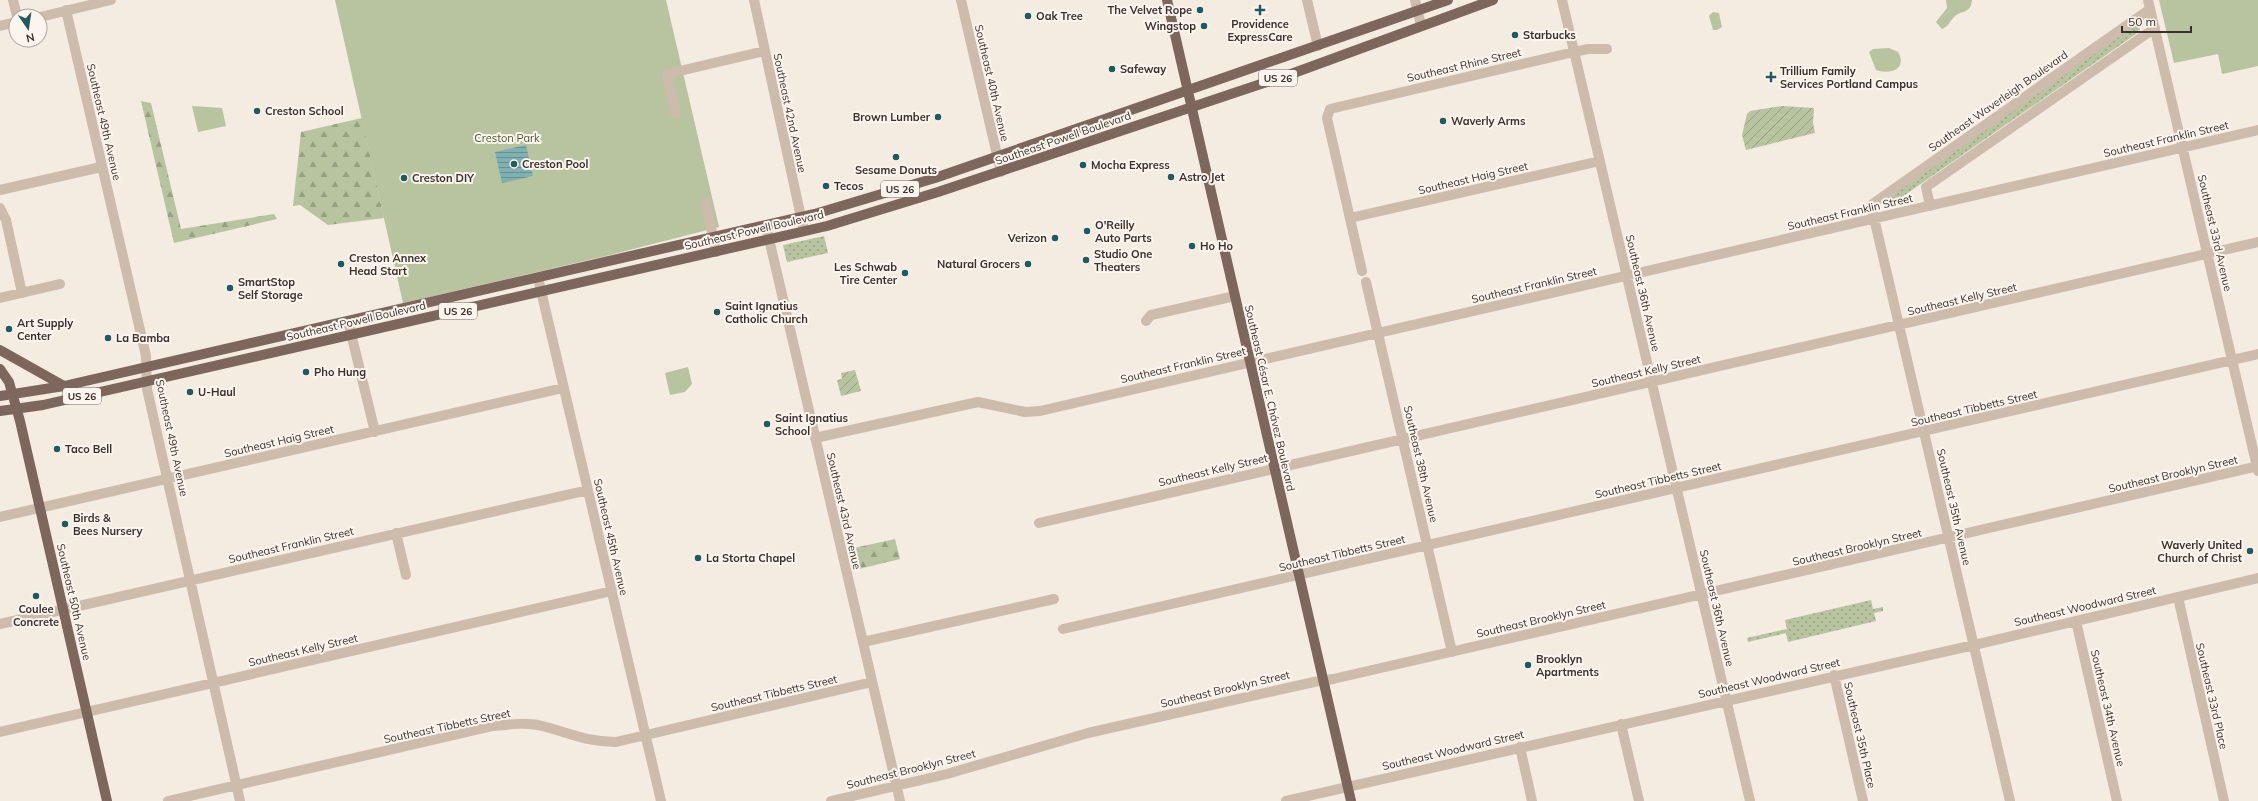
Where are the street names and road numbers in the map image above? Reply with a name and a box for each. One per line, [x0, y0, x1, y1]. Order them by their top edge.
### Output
street label: Southeast 40th Avenue [972, 23, 1012, 143]
street label: Southeast Rhine Street [1405, 45, 1523, 85]
street label: Southeast Waverleigh Boulevard [1926, 47, 2070, 155]
street label: Southeast 42nd Avenue [770, 52, 810, 174]
street label: Southeast 49th Avenue [84, 62, 124, 182]
road number: US 26 [1259, 70, 1297, 86]
street label: Southeast Powell Boulevard [993, 108, 1133, 168]
street label: Southeast Franklin Street [2102, 118, 2230, 160]
street label: Southeast Haig Street [1417, 159, 1529, 197]
street label: Southeast 33rd Avenue [2195, 173, 2235, 293]
road number: US 26 [881, 181, 919, 197]
street label: Southeast Franklin Street [1786, 191, 1914, 233]
street label: Southeast Powell Boulevard [683, 207, 825, 253]
street label: Southeast 36th Avenue [1623, 233, 1663, 353]
street label: Southeast Franklin Street [1470, 264, 1598, 306]
street label: Southeast Kelly Street [1906, 280, 2018, 318]
street label: Southeast Powell Boulevard [285, 298, 427, 344]
road number: US 26 [439, 303, 477, 319]
street label: Southeast César E. Chávez Boulevard [1242, 303, 1298, 493]
street label: Southeast Franklin Street [1119, 344, 1247, 386]
street label: Southeast Kelly Street [1590, 352, 1702, 390]
street label: Southeast 49th Avenue [153, 378, 191, 498]
street label: Southeast Tibbetts Street [1909, 387, 2039, 429]
road number: US 26 [63, 388, 101, 404]
street label: Southeast 38th Avenue [1401, 404, 1441, 524]
street label: Southeast Haig Street [223, 422, 335, 460]
street label: Southeast 35th Avenue [1934, 447, 1974, 567]
street label: Southeast 43rd Avenue [824, 451, 864, 571]
street label: Southeast Kelly Street [1157, 451, 1269, 489]
street label: Southeast Brooklyn Street [2107, 452, 2239, 496]
street label: Southeast Tibbetts Street [1593, 459, 1723, 501]
street label: Southeast 45th Avenue [591, 477, 631, 597]
street label: Southeast Franklin Street [227, 524, 355, 566]
street label: Southeast Brooklyn Street [1791, 525, 1923, 569]
street label: Southeast Tibbetts Street [1277, 532, 1407, 574]
street label: Southeast 50th Avenue [54, 542, 94, 662]
street label: Southeast 36th Avenue [1697, 548, 1737, 668]
street label: Southeast Woodward Street [2013, 583, 2157, 629]
street label: Southeast Brooklyn Street [1475, 597, 1607, 641]
street label: Southeast Kelly Street [247, 631, 359, 669]
street label: Southeast 33rd Place [2193, 641, 2231, 751]
street label: Southeast 34th Avenue [2088, 648, 2128, 768]
street label: Southeast Woodward Street [1697, 655, 1841, 701]
street label: Southeast Brooklyn Street [1159, 667, 1291, 711]
street label: Southeast Tibbetts Street [709, 672, 839, 714]
street label: Southeast 35th Place [1841, 681, 1879, 789]
street label: Southeast Tibbetts Street [382, 706, 512, 746]
street label: Southeast Woodward Street [1381, 727, 1525, 773]
street label: Southeast Brooklyn Street [845, 746, 977, 792]

